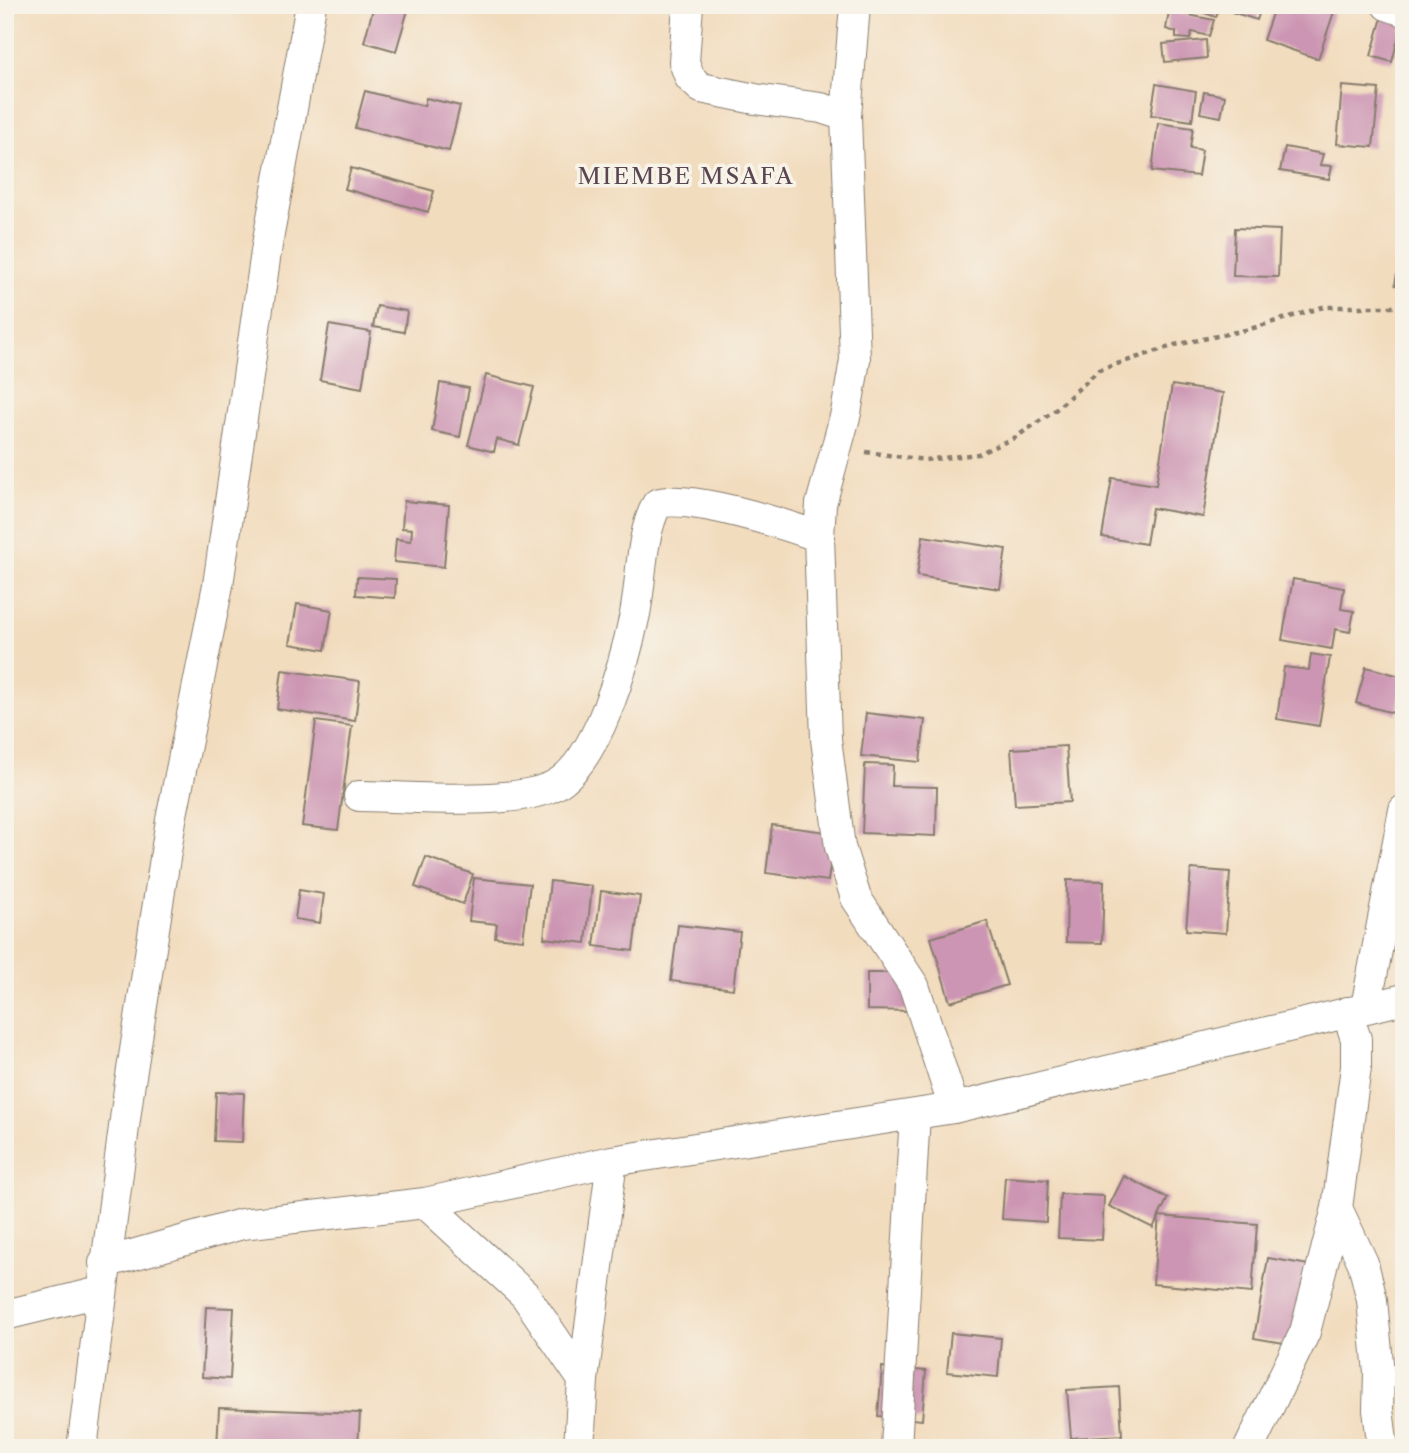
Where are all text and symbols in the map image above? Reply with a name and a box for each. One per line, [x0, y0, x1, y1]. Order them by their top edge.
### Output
district label: MIEMBE MSAFA [577, 162, 795, 190]

